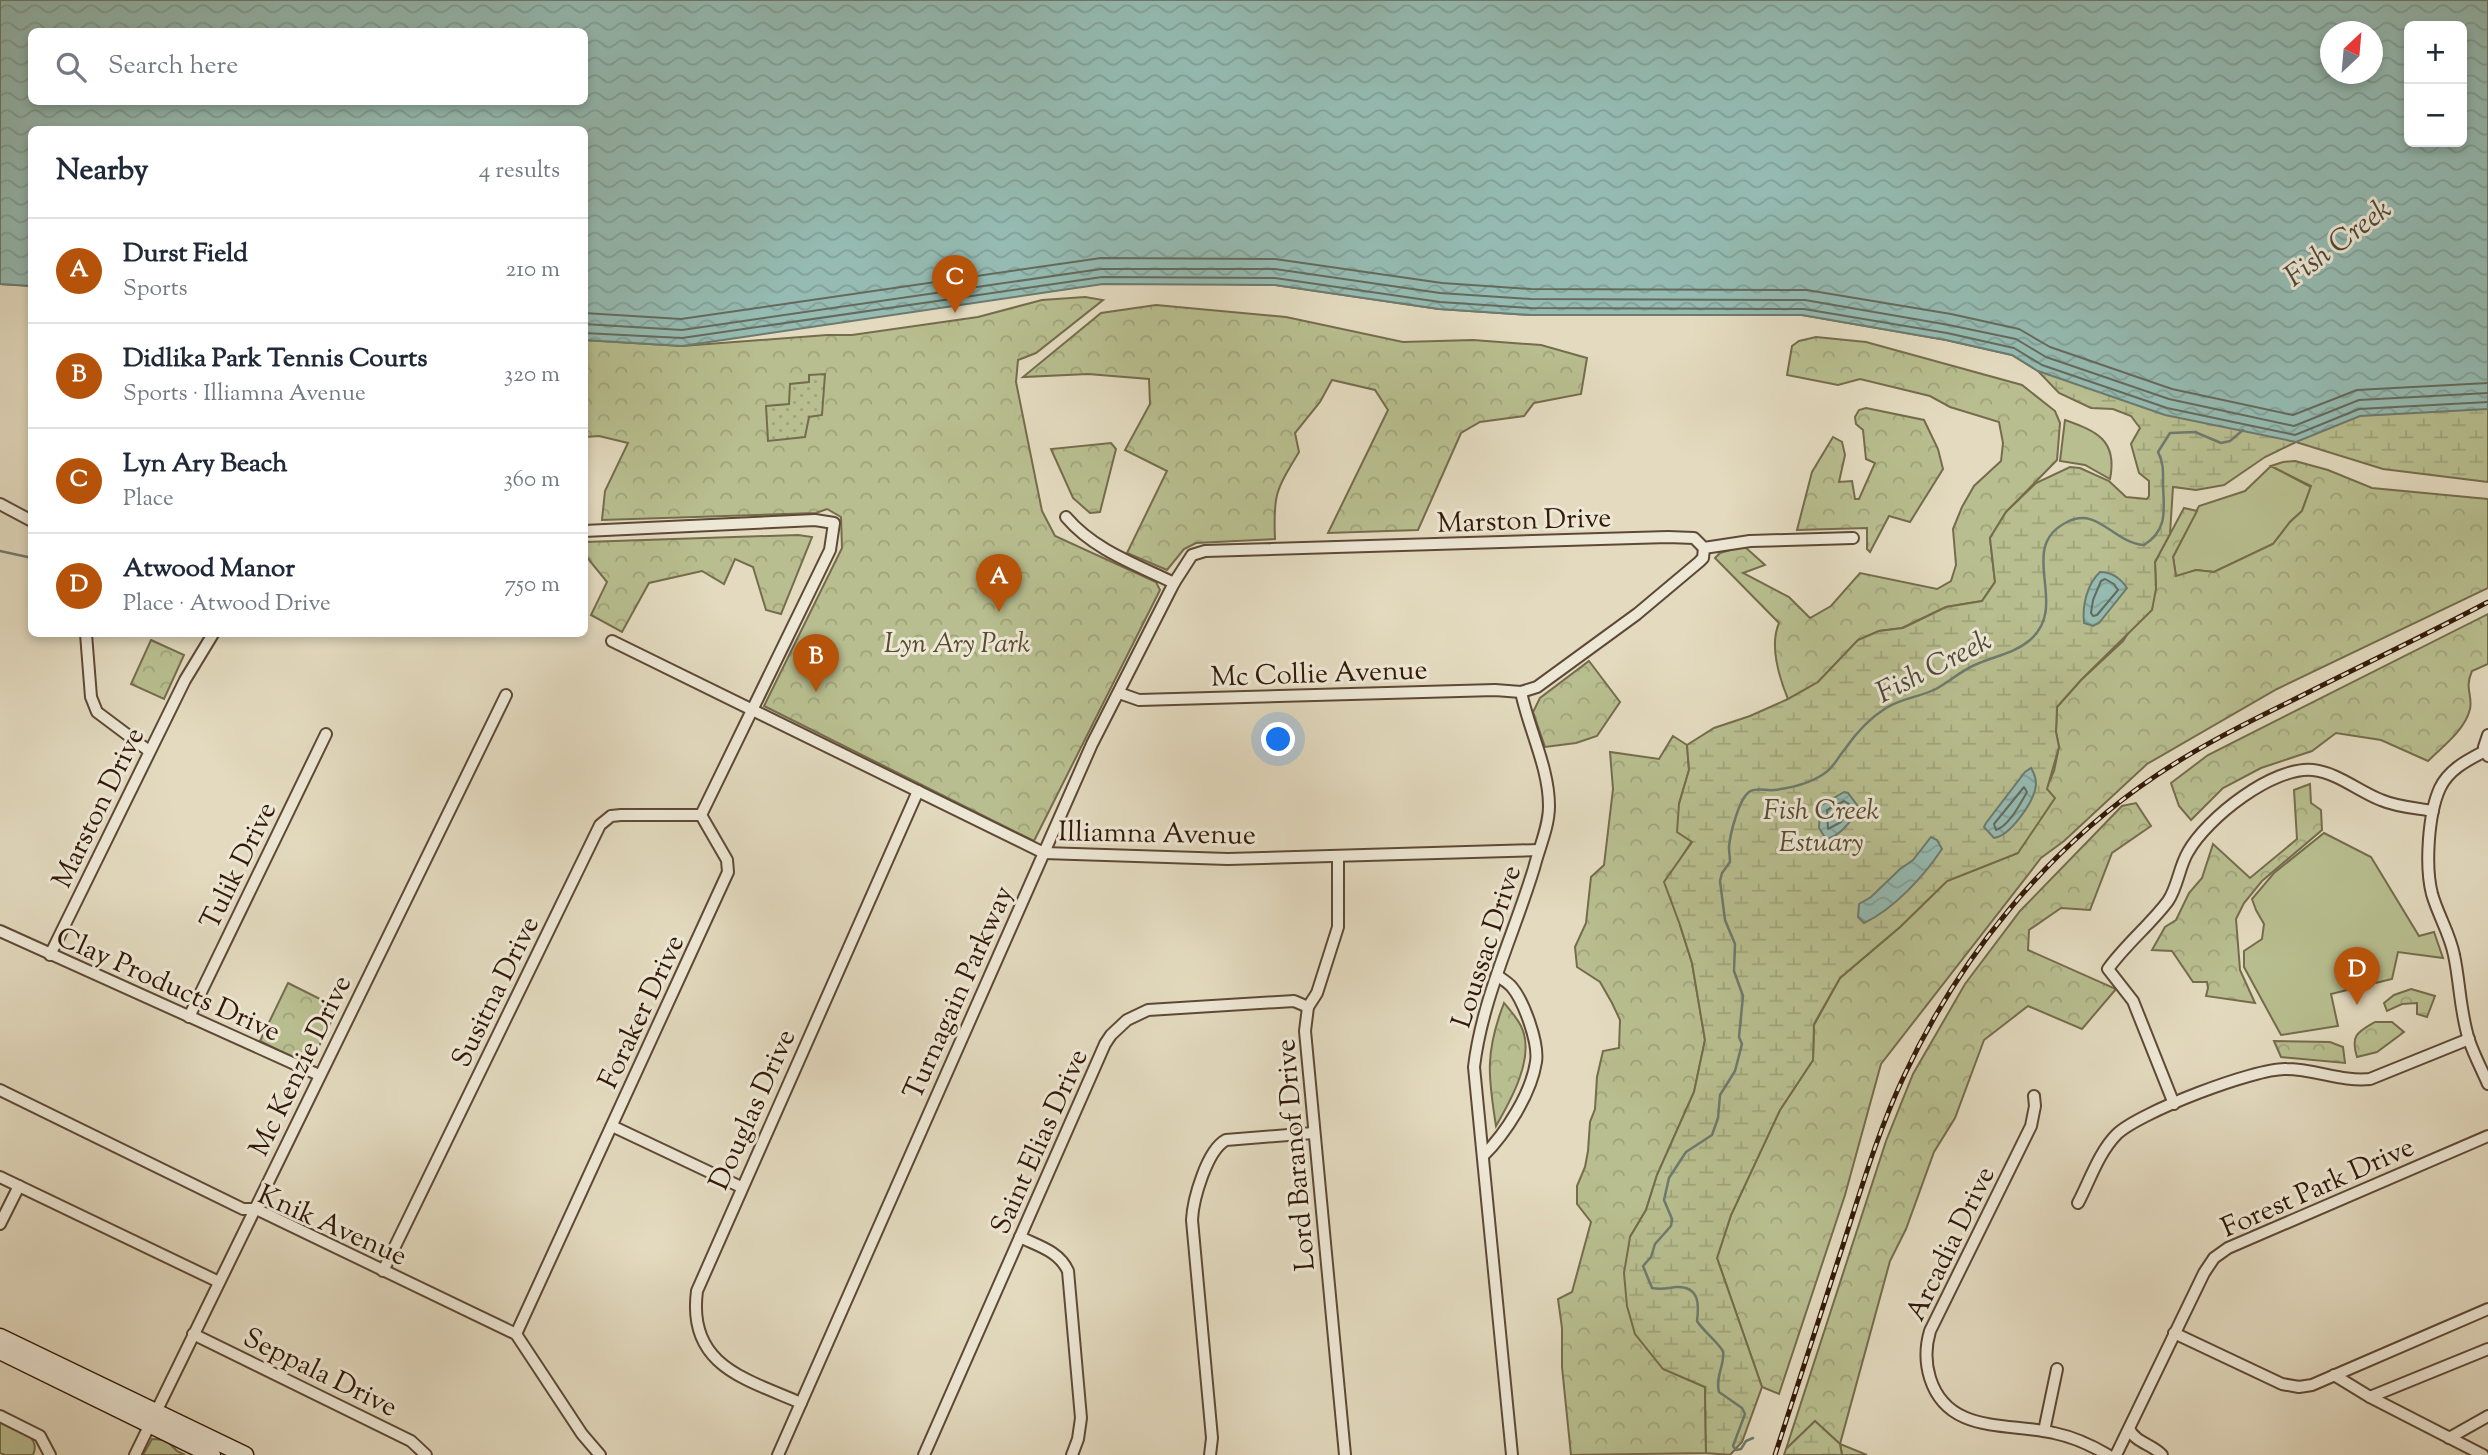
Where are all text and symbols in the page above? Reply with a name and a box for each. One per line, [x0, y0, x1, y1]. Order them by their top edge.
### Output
north arrow [2320, 21, 2383, 84]
map controls [2404, 21, 2467, 147]
button: + [2404, 21, 2467, 84]
search box [28, 28, 588, 105]
icon: search [52, 48, 90, 86]
text: Search here [108, 48, 238, 85]
button: − [2404, 84, 2467, 147]
text: Nearby [56, 150, 148, 193]
text: 4 results [479, 155, 560, 188]
water label: Fish Creek [2276, 189, 2401, 299]
text: Durst Field [123, 236, 248, 273]
text: A [70, 254, 88, 287]
text: 210 m [506, 254, 560, 287]
pin: C [932, 255, 978, 313]
text: Sports [123, 273, 188, 306]
text: Didlika Park Tennis Courts [123, 341, 427, 378]
text: B [72, 359, 86, 392]
text: 320 m [504, 359, 560, 392]
text: Sports · Illiamna Avenue [123, 378, 366, 411]
text: Lyn Ary Beach [123, 446, 288, 483]
text: C [70, 464, 88, 497]
text: 360 m [503, 464, 560, 497]
text: Place [123, 483, 174, 516]
street label: Marston Drive [1436, 499, 1612, 545]
text: Atwood Manor [123, 551, 295, 588]
pin: A [976, 554, 1022, 612]
text: D [70, 569, 88, 602]
text: 750 m [505, 569, 560, 602]
text: Place · Atwood Drive [123, 588, 331, 621]
water label: Fish Creek [1869, 621, 1999, 716]
park label: Lyn Ary Park [884, 625, 1031, 665]
pin: B [793, 634, 839, 692]
street label: Mc Collie Avenue [1210, 651, 1428, 699]
street label: Marston Drive [43, 721, 156, 896]
your location [1261, 722, 1295, 756]
park label: Fish Creek Estuary [1763, 792, 1880, 864]
street label: Tulik Drive [192, 796, 288, 937]
street label: Illiamna Avenue [1058, 813, 1256, 857]
street label: Loussac Drive [1443, 860, 1533, 1033]
street label: Turnagain Parkway [895, 880, 1025, 1107]
street label: Susitna Drive [443, 910, 551, 1075]
street label: Clay Products Drive [49, 918, 287, 1053]
street label: Foraker Drive [590, 929, 696, 1096]
pin: D [2334, 947, 2380, 1005]
street label: Mc Kenzie Drive [240, 969, 363, 1164]
street label: Douglas Drive [700, 1023, 807, 1197]
street label: Lord Baranof Drive [1267, 1037, 1327, 1272]
street label: Saint Elias Drive [982, 1043, 1100, 1241]
street label: Forest Park Drive [2215, 1128, 2421, 1249]
street label: Arcadia Drive [1897, 1160, 2006, 1329]
street label: Knik Avenue [251, 1176, 413, 1277]
street label: Seppala Drive [236, 1319, 404, 1428]

